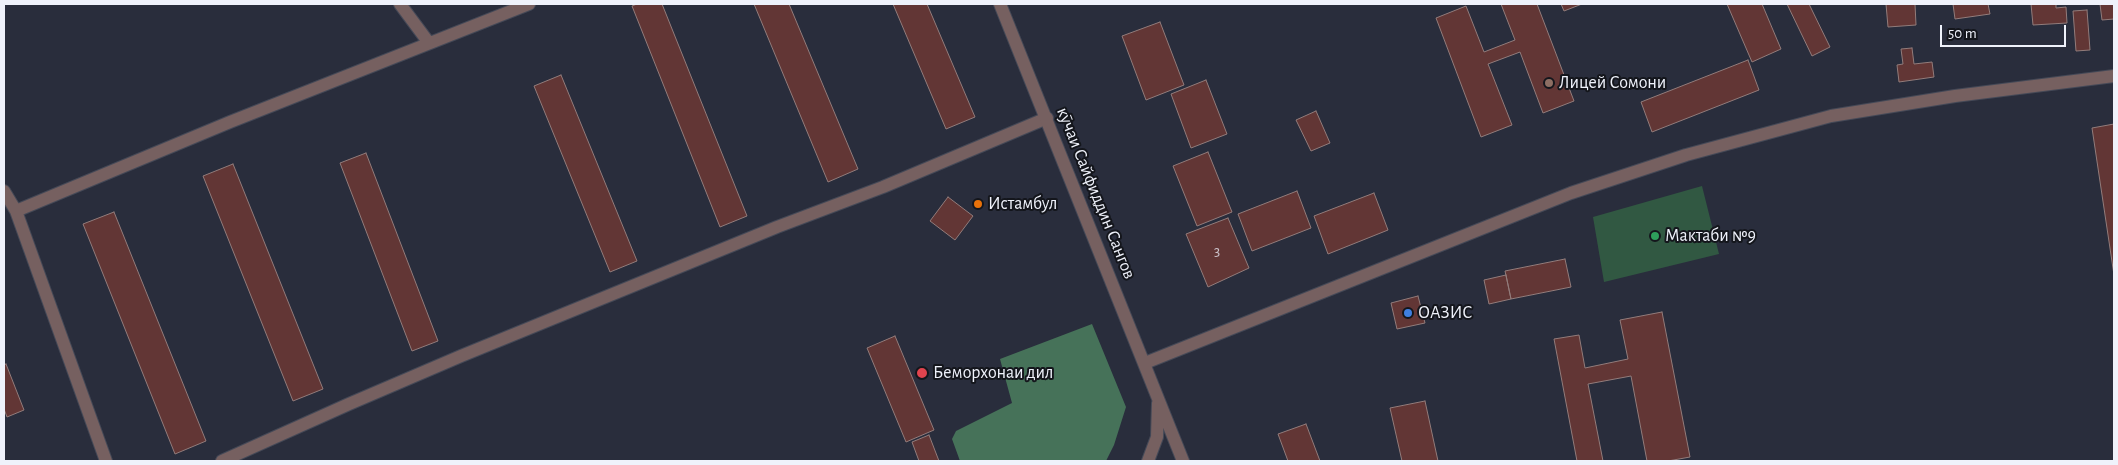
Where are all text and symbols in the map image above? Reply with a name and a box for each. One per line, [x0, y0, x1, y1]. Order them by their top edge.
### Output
scale bar [1943, 15, 2069, 47]
text: 50 m [1948, 26, 1977, 41]
place label: Лицей Сомони [1559, 72, 1666, 94]
marker: Лицей Сомони [1543, 77, 1555, 89]
street label: кӯчаи Сайфиддин Сангов [1052, 104, 1140, 282]
place label: Истамбул [988, 193, 1058, 215]
marker: Истамбул [972, 198, 984, 210]
place label: Мактаби №9 [1665, 225, 1756, 247]
marker: Мактаби №9 [1649, 230, 1661, 242]
house number: 3 [1214, 242, 1220, 260]
place label: ОАЗИС [1418, 302, 1472, 324]
marker: ОАЗИС [1402, 307, 1414, 319]
place label: Беморхонаи дил [933, 362, 1053, 384]
marker: Беморхонаи дил [915, 366, 929, 380]

